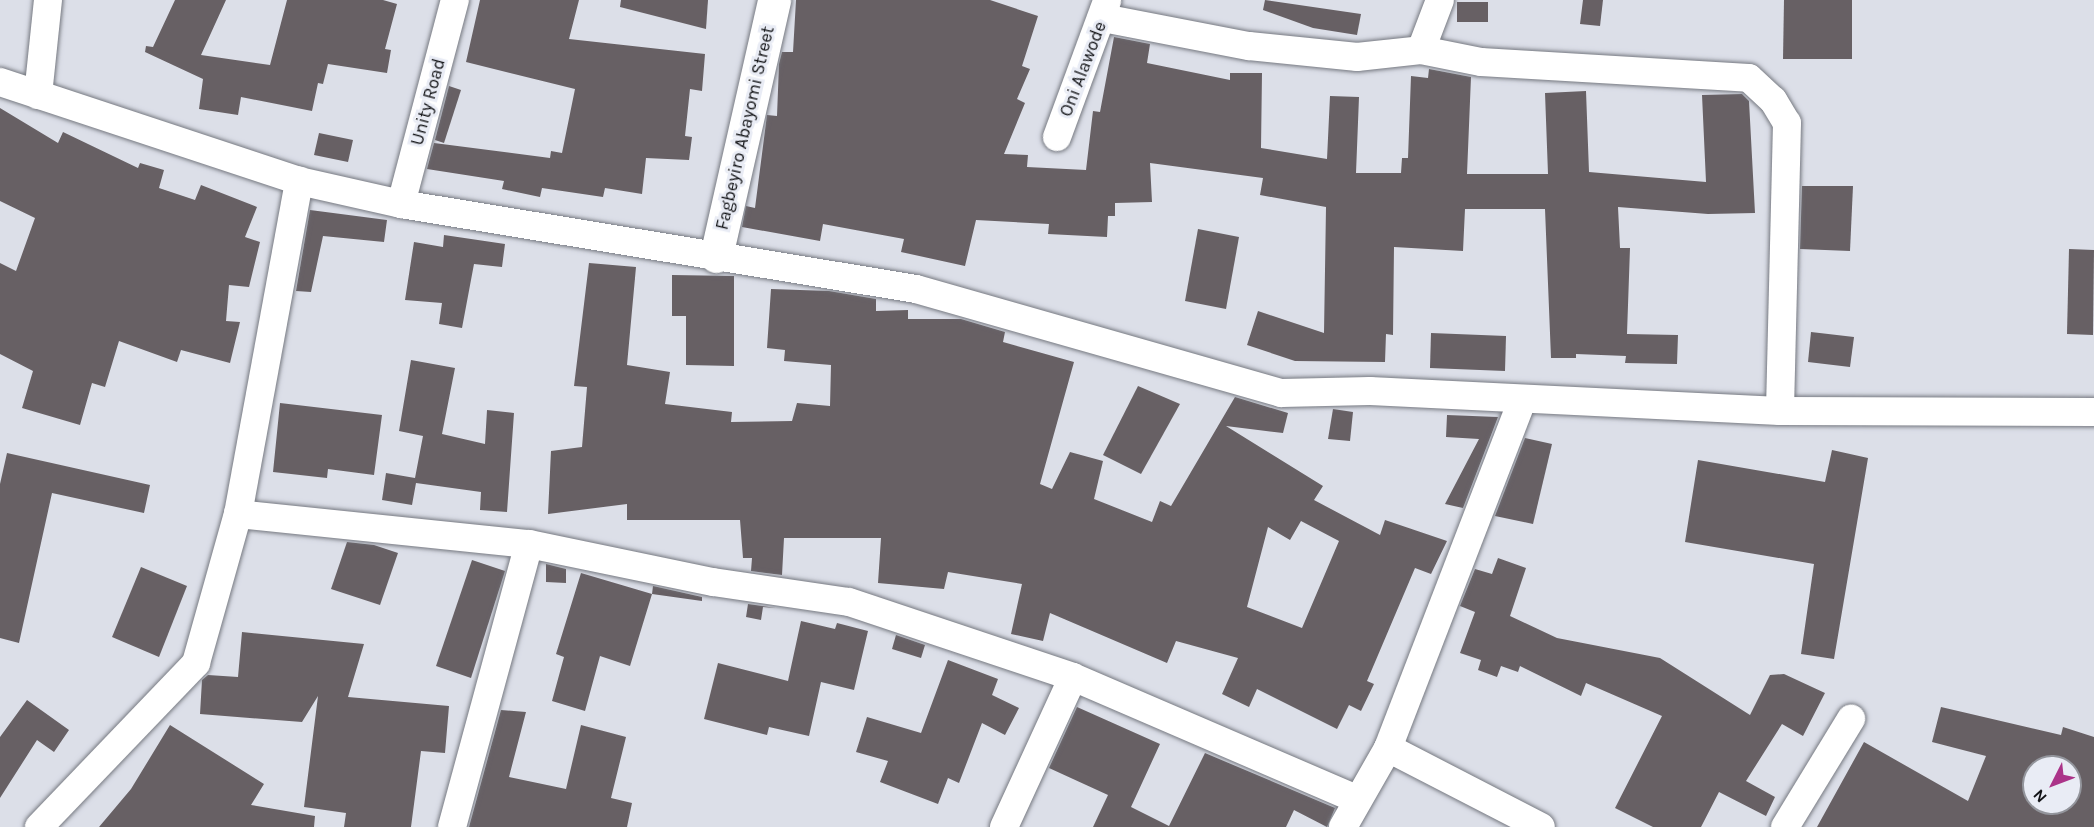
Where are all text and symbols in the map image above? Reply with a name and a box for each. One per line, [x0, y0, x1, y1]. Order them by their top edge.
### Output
street label: Oni Alawode [1055, 18, 1111, 120]
street label: Fagbeyiro Abayomi Street [711, 24, 779, 232]
street label: Unity Road [406, 56, 450, 148]
north arrow [2022, 755, 2082, 815]
text: N [2029, 785, 2051, 807]

